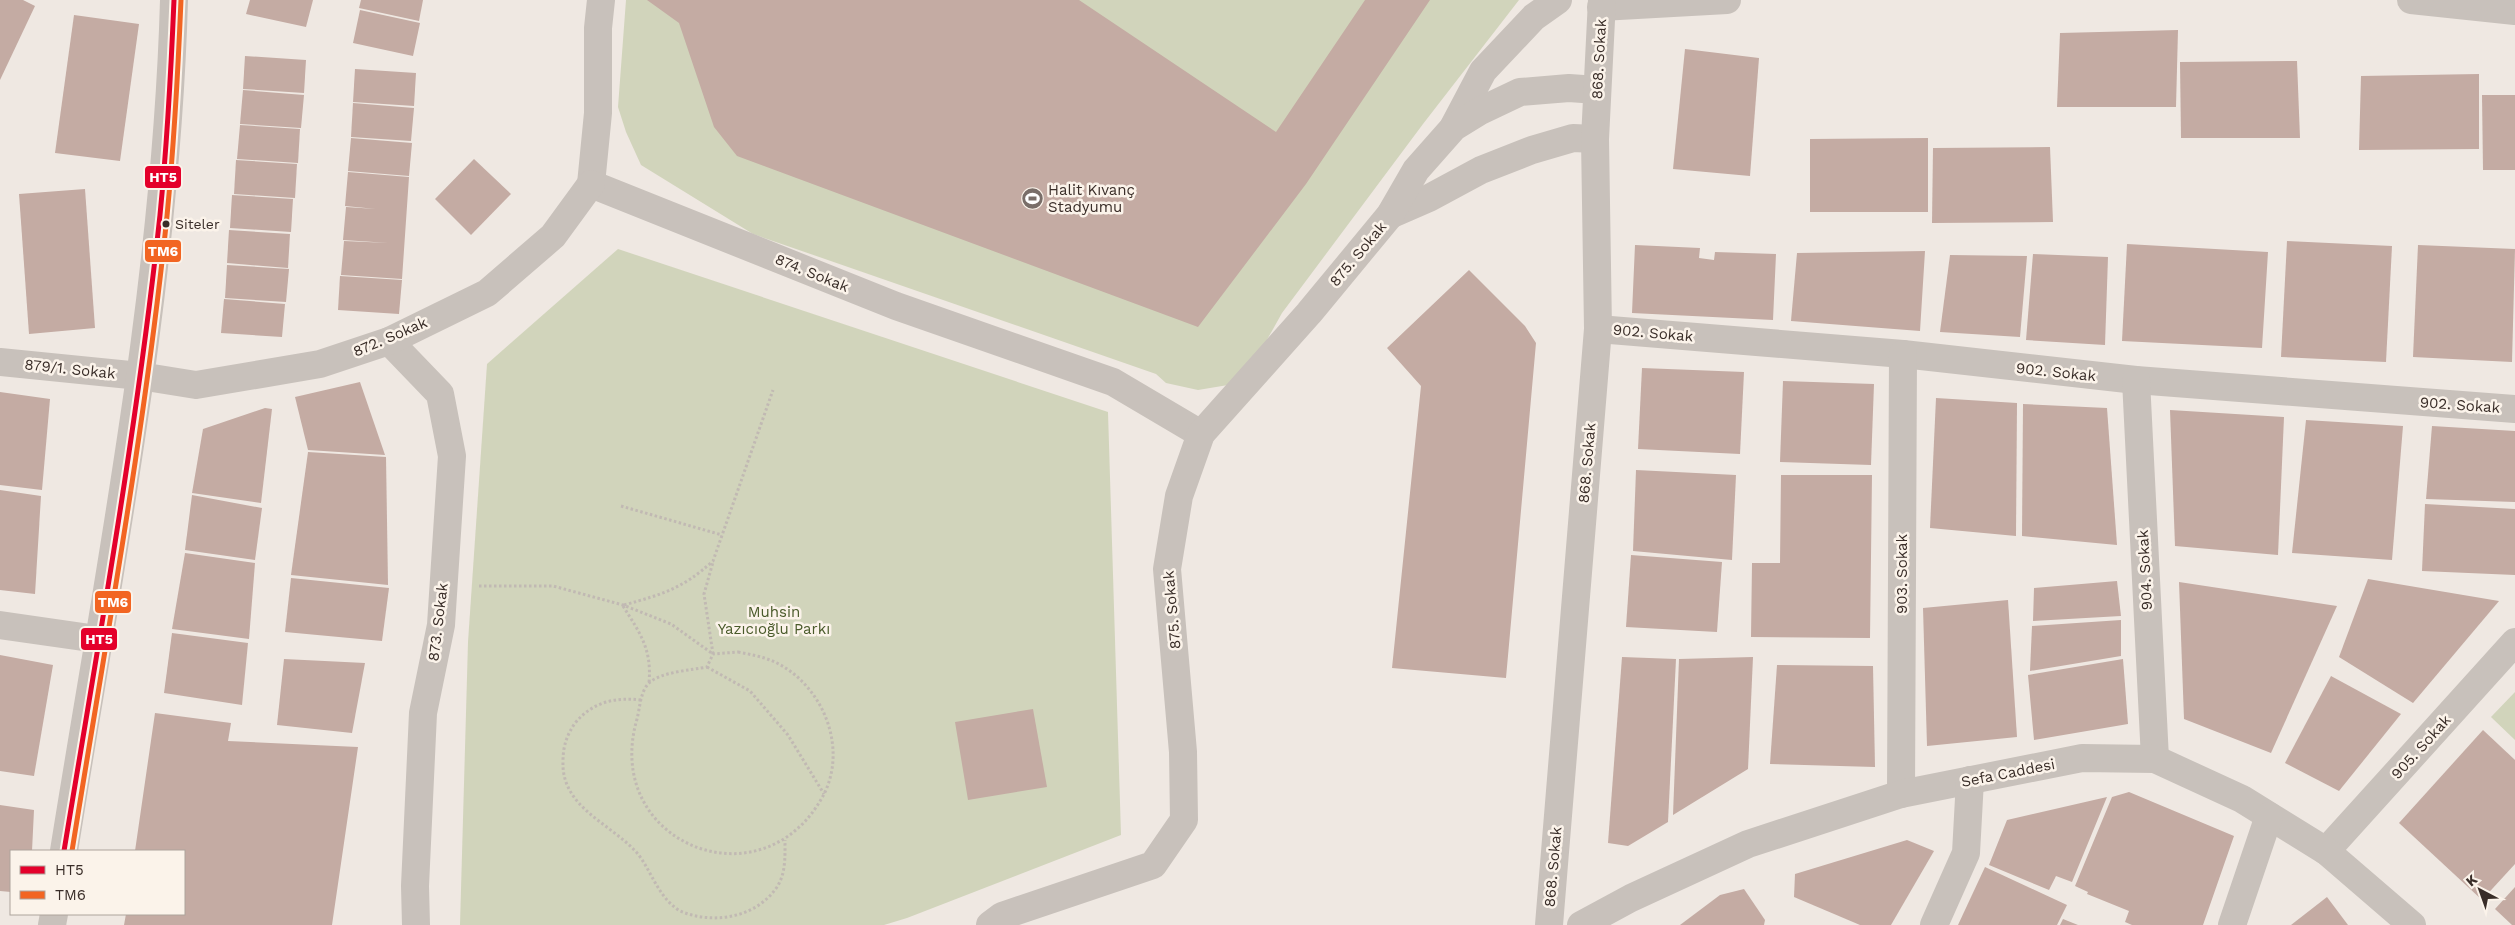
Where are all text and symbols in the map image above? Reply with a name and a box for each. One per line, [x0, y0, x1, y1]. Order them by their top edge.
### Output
street label: 868. Sokak [1588, 18, 1610, 100]
line badge: HT5 [144, 165, 182, 189]
text: HT5 [149, 169, 177, 185]
place label: Halit Kıvanç Stadyumu [1048, 181, 1135, 216]
sports icon: Halit Kıvanç Stadyumu [1020, 187, 1044, 211]
place label: Siteler [175, 216, 220, 232]
street label: 875. Sokak [1326, 218, 1391, 290]
marker: Siteler [161, 219, 171, 229]
line badge: TM6 [144, 239, 182, 263]
text: TM6 [148, 243, 179, 259]
street label: 874. Sokak [772, 250, 852, 296]
street label: 872. Sokak [350, 313, 430, 361]
street label: 902. Sokak [1612, 321, 1694, 346]
street label: 879/1. Sokak [24, 355, 117, 383]
street label: 902. Sokak [2015, 359, 2097, 385]
street label: 902. Sokak [2419, 393, 2501, 417]
street label: 868. Sokak [1575, 422, 1600, 504]
street label: 904. Sokak [2134, 529, 2156, 611]
street label: 903. Sokak [1893, 533, 1911, 614]
street label: 875. Sokak [1160, 569, 1184, 650]
street label: 873. Sokak [424, 581, 452, 662]
line badge: TM6 [94, 590, 132, 614]
text: TM6 [98, 594, 129, 610]
park label: Muhsin Yazıcıoğlu Parkı [718, 603, 830, 638]
line badge: HT5 [80, 627, 118, 651]
text: HT5 [85, 631, 113, 647]
street label: 905. Sokak [2387, 711, 2455, 783]
street label: Sefa Caddesi [1960, 755, 2056, 791]
street label: 868. Sokak [1541, 826, 1566, 908]
legend [10, 850, 185, 915]
text: HT5 [55, 861, 84, 879]
north arrow [2455, 865, 2505, 915]
text: K [2463, 871, 2481, 889]
text: TM6 [55, 886, 86, 904]

